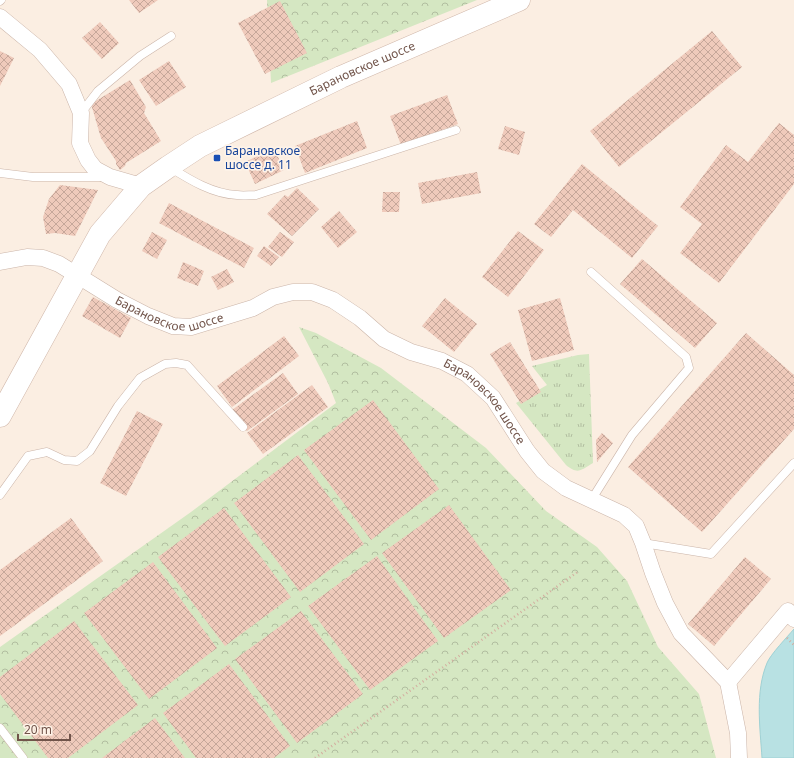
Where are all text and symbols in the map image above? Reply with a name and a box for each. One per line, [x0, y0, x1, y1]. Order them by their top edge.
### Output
street label: Барановское шоссе [306, 37, 418, 99]
place label: Барановское шоссе д. 11 [225, 142, 300, 173]
marker: Барановское шоссе д. 11 [212, 153, 222, 163]
street label: Барановское шоссе [112, 292, 226, 335]
street label: Барановское шоссе [441, 354, 530, 448]
scale bar [18, 716, 70, 742]
text: 20 m [24, 721, 52, 738]

